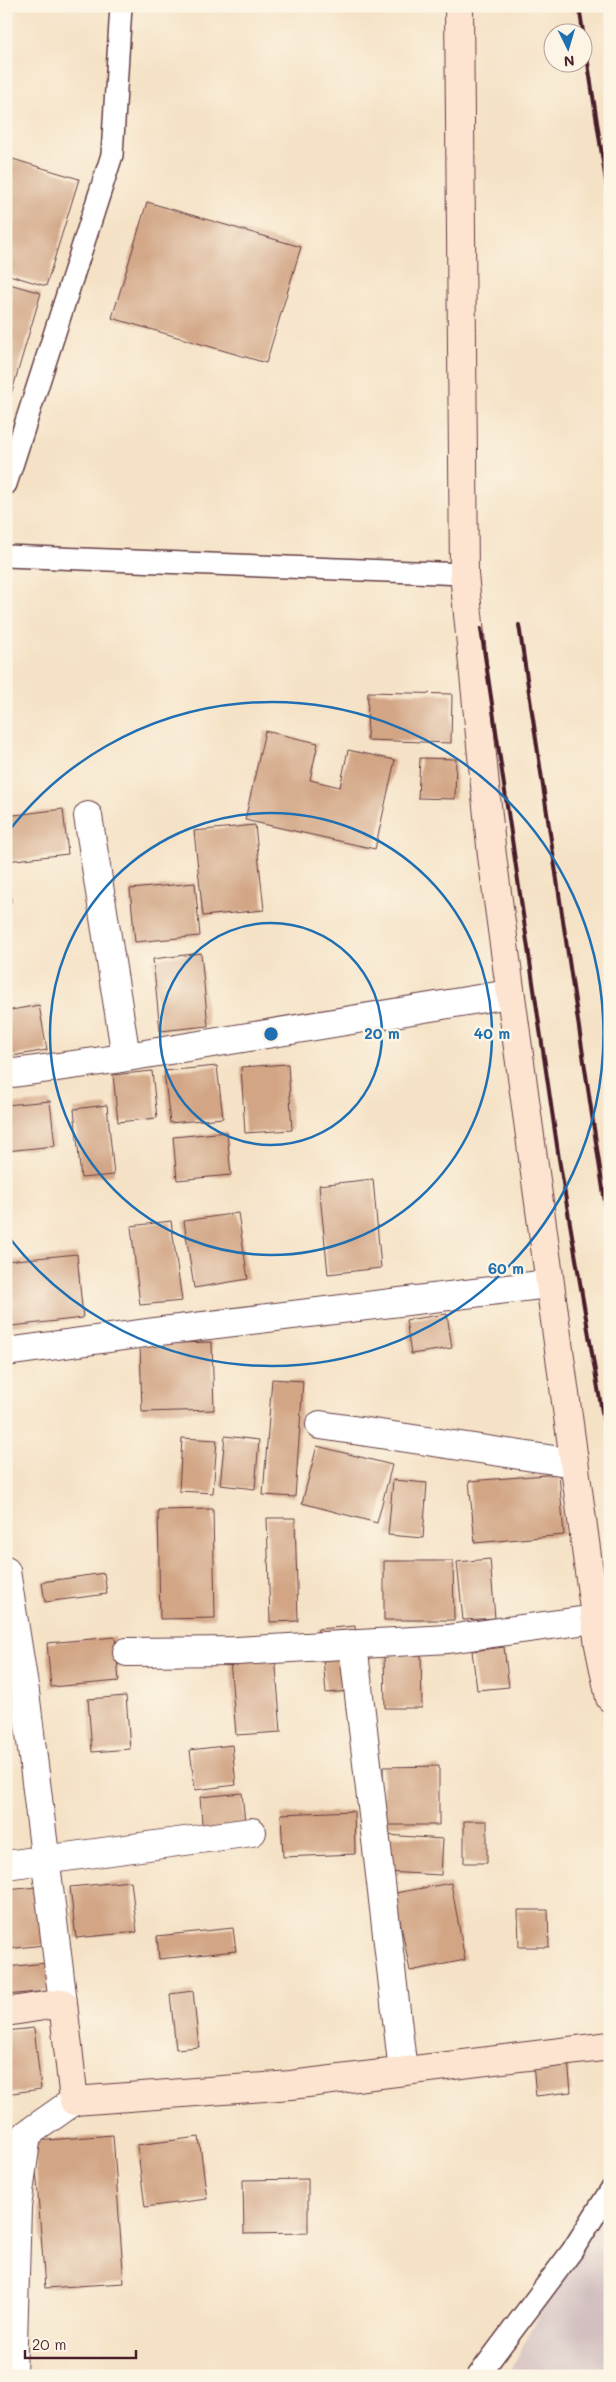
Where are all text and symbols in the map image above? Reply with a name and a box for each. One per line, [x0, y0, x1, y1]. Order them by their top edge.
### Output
north arrow [544, 22, 594, 72]
text: N [563, 52, 575, 71]
text: 20 m [364, 1023, 400, 1043]
text: 40 m [474, 1023, 510, 1043]
centre of rings [262, 1025, 280, 1043]
text: 60 m [488, 1258, 524, 1278]
scale bar [25, 2327, 136, 2359]
text: 20 m [32, 2334, 66, 2354]

